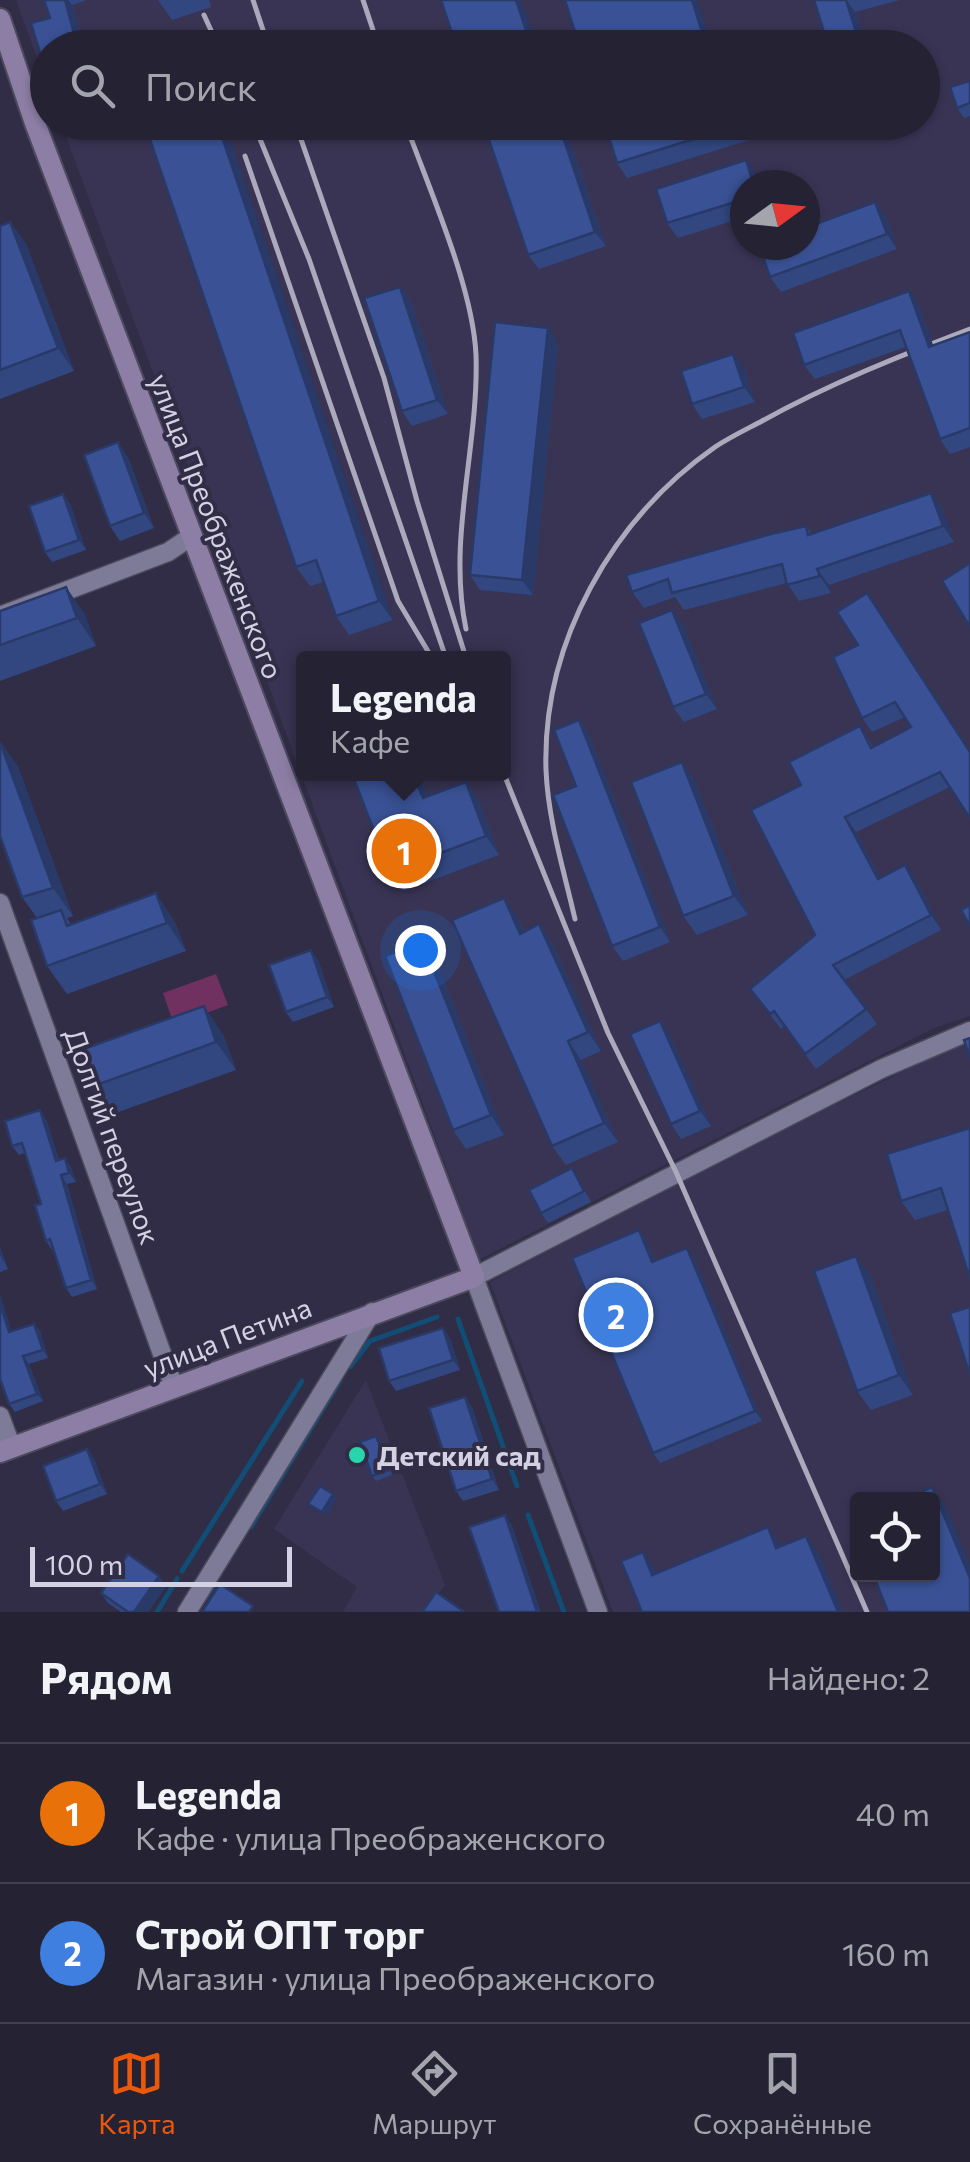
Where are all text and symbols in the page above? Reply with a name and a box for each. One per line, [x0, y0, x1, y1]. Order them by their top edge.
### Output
search box [30, 30, 940, 140]
icon: search [65, 58, 120, 113]
text: Поиск [145, 62, 257, 109]
north arrow [730, 170, 820, 260]
street label: улица Преображенского [143, 368, 291, 684]
popup [296, 651, 511, 781]
text: Legenda [330, 673, 477, 720]
text: Кафе [330, 720, 410, 760]
pin: 1 [372, 814, 436, 888]
your location [395, 925, 446, 976]
street label: Долгий переулок [58, 1023, 168, 1249]
pin: 2 [584, 1278, 648, 1352]
street label: улица Петина [138, 1289, 316, 1385]
place label: Детский сад [377, 1438, 541, 1472]
marker: Детский сад [346, 1444, 368, 1466]
map controls [850, 1492, 940, 1582]
button: locate [850, 1492, 940, 1582]
scale bar [30, 1542, 292, 1586]
text: 100 m [45, 1547, 123, 1581]
text: Рядом [40, 1651, 172, 1703]
text: Найдено: 2 [767, 1657, 930, 1697]
text: Legenda [135, 1770, 282, 1817]
text: 1 [65, 1793, 80, 1833]
text: 40 m [856, 1793, 930, 1833]
text: Кафе · улица Преображенского [135, 1817, 606, 1857]
text: Строй ОПТ торг [135, 1910, 424, 1957]
text: 2 [63, 1933, 82, 1973]
text: 160 m [842, 1933, 930, 1973]
text: Магазин · улица Преображенского [135, 1957, 655, 1997]
tab: Карта [98, 2046, 175, 2140]
tab: Маршрут [372, 2046, 496, 2140]
tab: Сохранённые [693, 2046, 872, 2140]

